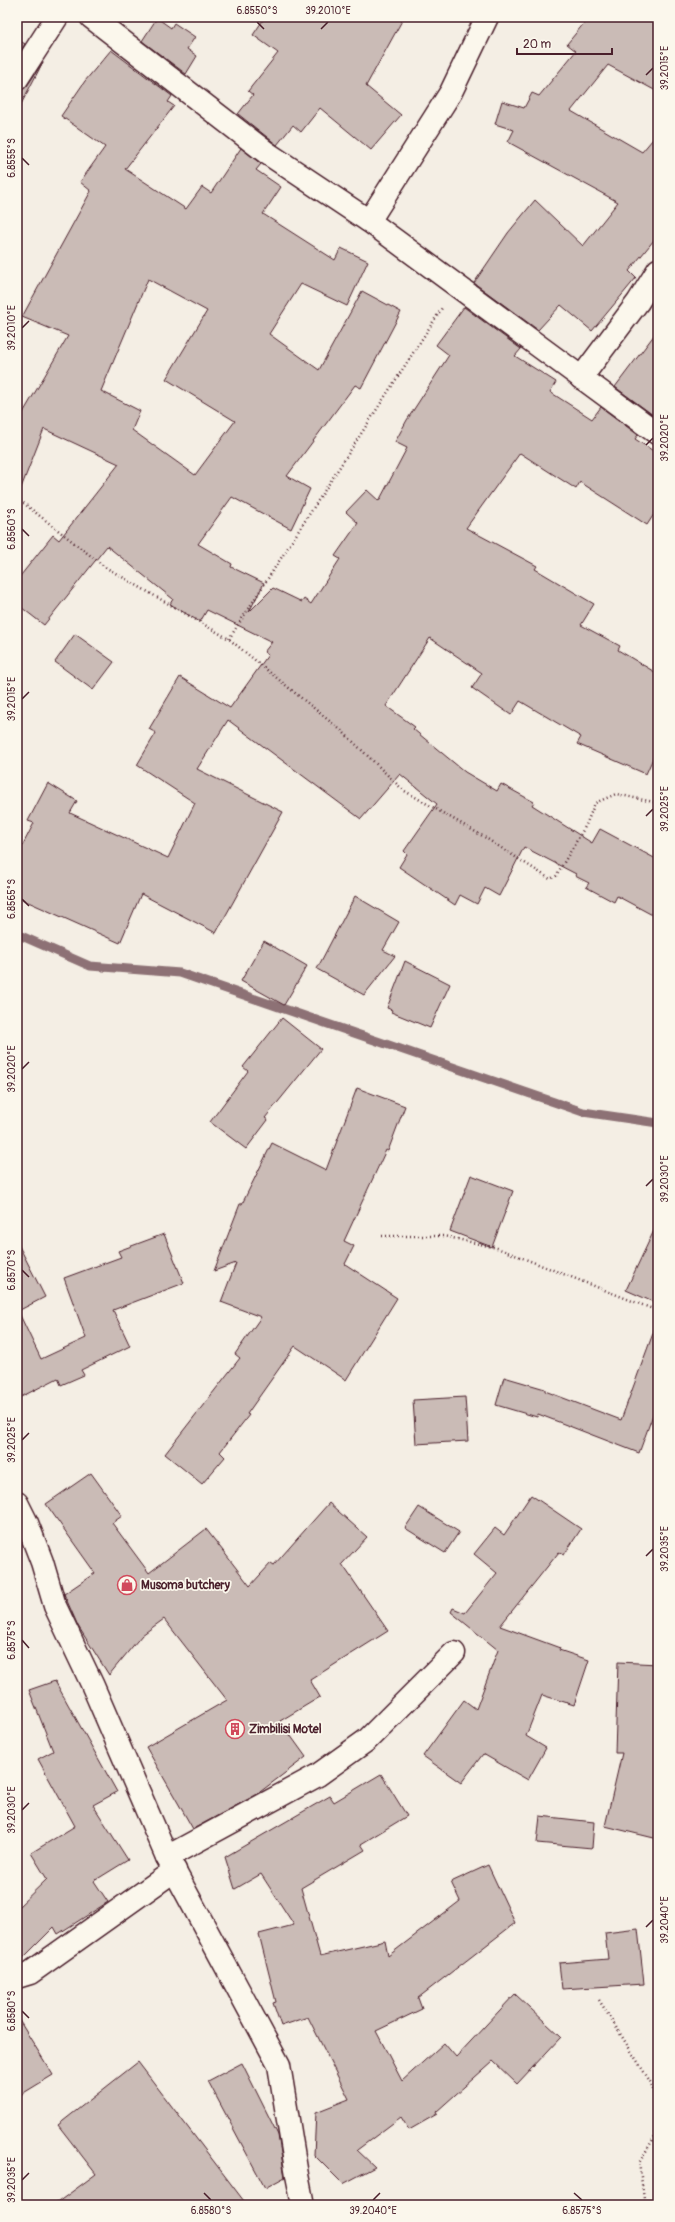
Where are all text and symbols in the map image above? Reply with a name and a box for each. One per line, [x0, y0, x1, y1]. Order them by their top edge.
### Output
text: 6.8550°S [237, 5, 278, 17]
text: 39.2010°E [305, 5, 351, 17]
scale bar [517, 30, 612, 56]
text: 20 m [523, 37, 552, 52]
text: 39.2015°E [659, 46, 671, 90]
text: 6.8555°S [6, 138, 18, 178]
text: 39.2010°E [6, 305, 18, 351]
text: 39.2020°E [659, 414, 671, 462]
text: 6.8560°S [6, 508, 18, 550]
text: 39.2015°E [6, 677, 18, 721]
text: 39.2025°E [659, 786, 671, 832]
text: 6.8565°S [6, 879, 18, 919]
text: 39.2020°E [6, 1045, 18, 1093]
text: 39.2030°E [659, 1155, 671, 1203]
text: 6.8570°S [6, 1249, 18, 1290]
text: 39.2025°E [6, 1417, 18, 1463]
text: 39.2035°E [659, 1526, 671, 1572]
shop icon: Musoma butchery [116, 1574, 138, 1596]
place label: Musoma butchery [141, 1578, 231, 1593]
text: 6.8575°S [6, 1620, 18, 1660]
building icon: Zimbilisi Motel [224, 1718, 246, 1740]
place label: Zimbilisi Motel [249, 1722, 322, 1737]
text: 39.2030°E [6, 1786, 18, 1834]
text: 39.2040°E [659, 1896, 671, 1944]
text: 6.8580°S [6, 1991, 18, 2031]
text: 39.2035°E [6, 2157, 18, 2203]
text: 6.8580°S [191, 2205, 231, 2217]
text: 39.2040°E [349, 2205, 397, 2217]
text: 6.8575°S [562, 2205, 602, 2217]

